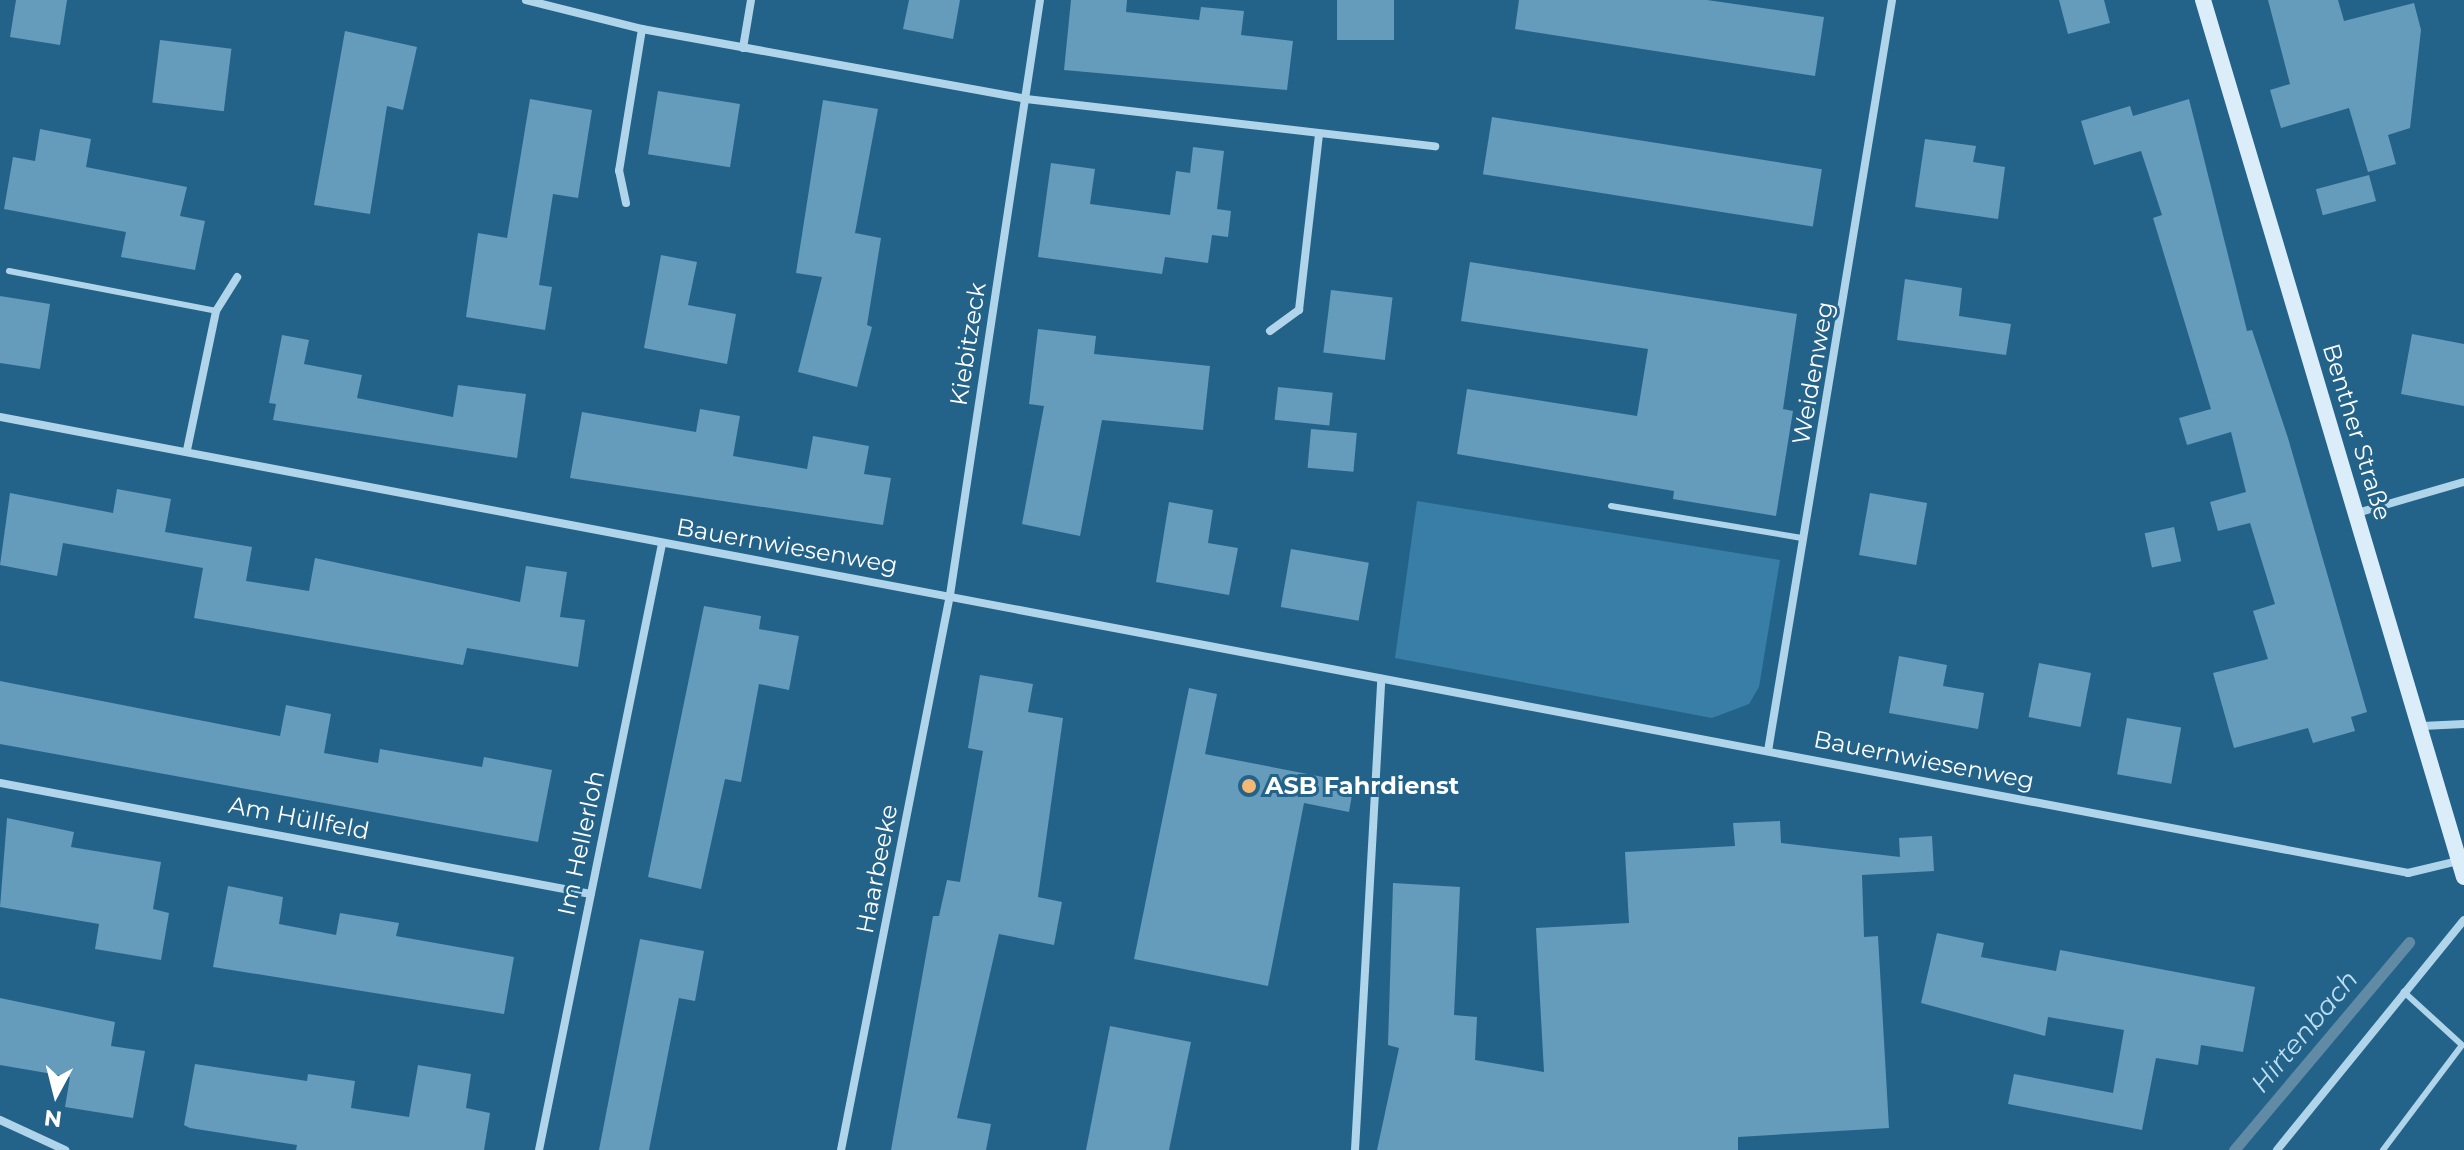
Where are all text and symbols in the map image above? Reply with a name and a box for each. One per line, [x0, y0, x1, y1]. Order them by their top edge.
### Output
street label: Kiebitzeck [944, 280, 992, 408]
street label: Weidenweg [1786, 299, 1840, 447]
street label: Benther Straße [2316, 340, 2398, 524]
street label: Bauernwiesenweg [674, 512, 900, 580]
street label: Bauernwiesenweg [1811, 724, 2037, 796]
street label: Im Hellerloh [552, 768, 610, 918]
place label: ASB Fahrdienst [1265, 772, 1459, 800]
marker: ASB Fahrdienst [1240, 777, 1258, 795]
street label: Am Hüllfeld [226, 790, 372, 846]
street label: Haarbeeke [850, 802, 904, 936]
water label: Hirtenbach [2245, 965, 2365, 1099]
north arrow [16, 1054, 96, 1134]
text: N [43, 1104, 63, 1133]

